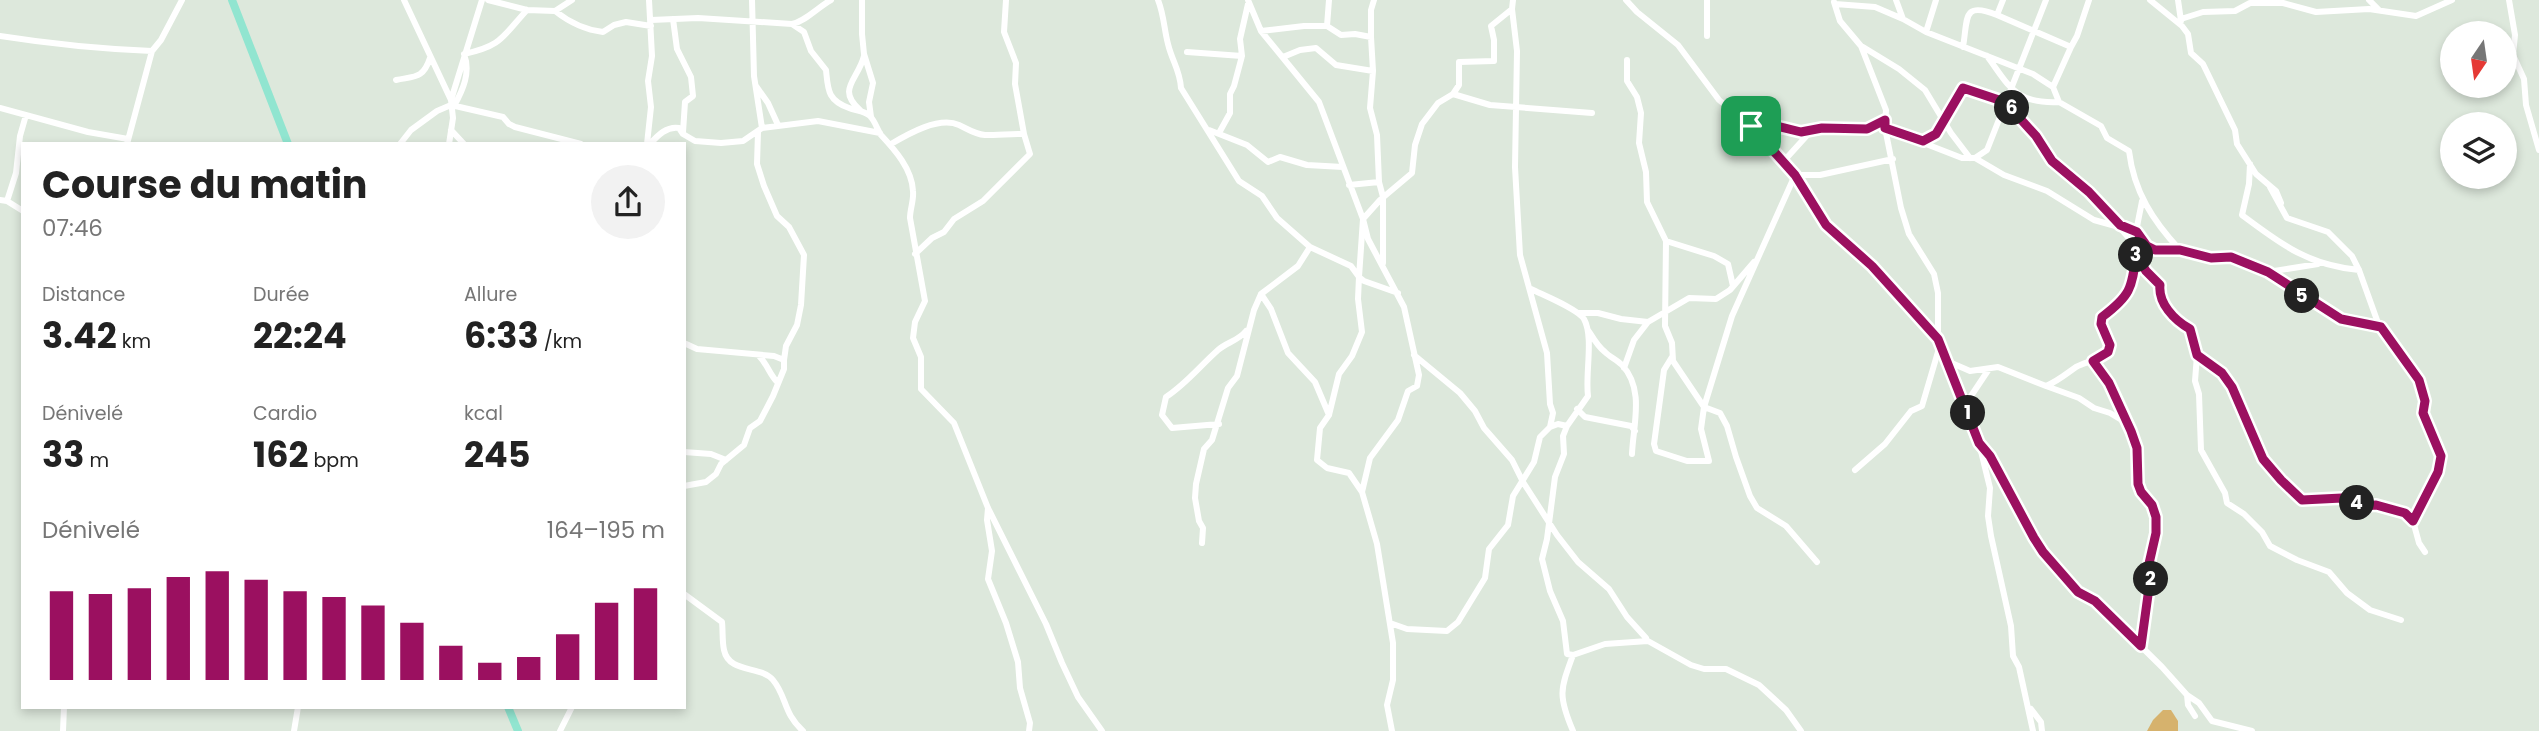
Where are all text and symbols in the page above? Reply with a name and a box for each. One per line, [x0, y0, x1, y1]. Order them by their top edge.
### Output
north arrow [2440, 21, 2516, 98]
map controls [2440, 21, 2517, 189]
pin: 6 [1994, 90, 2030, 126]
text: 6 [2005, 94, 2018, 121]
pin [1721, 96, 1781, 156]
icon: arrive [1732, 107, 1770, 145]
button: layers [2440, 112, 2517, 189]
text: Course du matin [42, 158, 367, 211]
button: share [591, 165, 665, 239]
text: 07:46 [42, 212, 103, 244]
pin: 3 [2118, 238, 2154, 272]
text: 3 [2130, 241, 2141, 268]
pin: 5 [2284, 278, 2320, 314]
text: Distance [42, 281, 125, 308]
text: Durée [253, 281, 309, 308]
text: Allure [464, 281, 517, 308]
text: 5 [2295, 282, 2308, 309]
text: 3.42 [42, 311, 117, 360]
text: 22:24 [253, 311, 347, 360]
text: 6:33 [464, 311, 539, 360]
text: km [117, 328, 151, 355]
text: /km [539, 328, 582, 355]
pin: 1 [1951, 396, 1986, 430]
text: 1 [1964, 399, 1971, 426]
text: Dénivelé [42, 400, 123, 427]
text: Cardio [253, 400, 317, 427]
text: kcal [464, 400, 503, 427]
text: 33 [42, 430, 84, 479]
text: 162 [253, 430, 308, 479]
text: 245 [464, 430, 530, 479]
text: m [84, 447, 109, 474]
text: bpm [308, 447, 359, 474]
pin: 4 [2340, 486, 2374, 520]
text: 4 [2350, 489, 2363, 516]
text: Dénivelé [42, 514, 140, 546]
text: 164–195 m [547, 514, 665, 546]
pin: 2 [2134, 562, 2168, 596]
text: 2 [2145, 565, 2156, 592]

